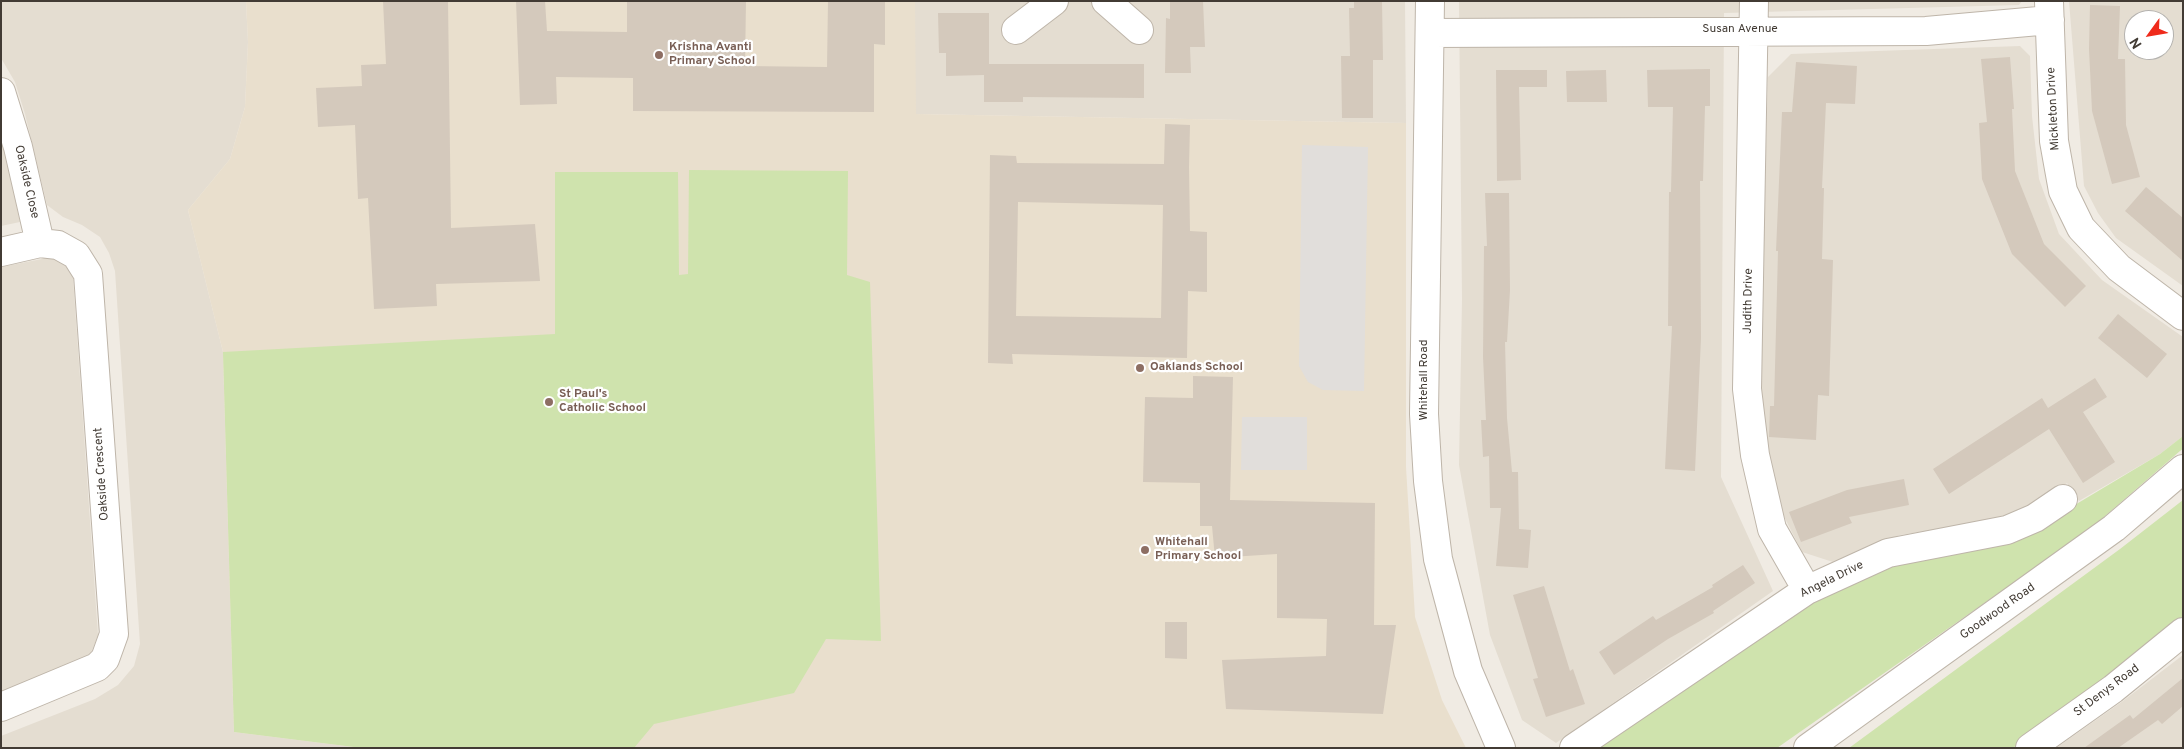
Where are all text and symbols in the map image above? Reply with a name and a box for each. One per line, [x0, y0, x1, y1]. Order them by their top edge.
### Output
north arrow [2124, 10, 2174, 60]
street label: Susan Avenue [1702, 23, 1778, 37]
text: N [2127, 34, 2147, 51]
place label: Krishna Avanti Primary School [669, 41, 755, 69]
marker: Krishna Avanti Primary School [653, 49, 665, 61]
street label: Mickleton Drive [2045, 67, 2063, 151]
street label: Oakside Close [11, 144, 41, 220]
street label: Judith Drive [1741, 268, 1757, 334]
street label: Whitehall Road [1418, 340, 1432, 420]
place label: Oaklands School [1150, 361, 1243, 375]
marker: Oaklands School [1134, 362, 1146, 374]
place label: St Paul's Catholic School [559, 388, 646, 416]
marker: St Paul's Catholic School [543, 396, 555, 408]
street label: Oakside Crescent [92, 427, 112, 521]
place label: Whitehall Primary School [1155, 536, 1241, 564]
marker: Whitehall Primary School [1139, 544, 1151, 556]
street label: Angela Drive [1798, 558, 1866, 602]
street label: Goodwood Road [1958, 581, 2038, 643]
street label: St Denys Road [2071, 662, 2143, 720]

